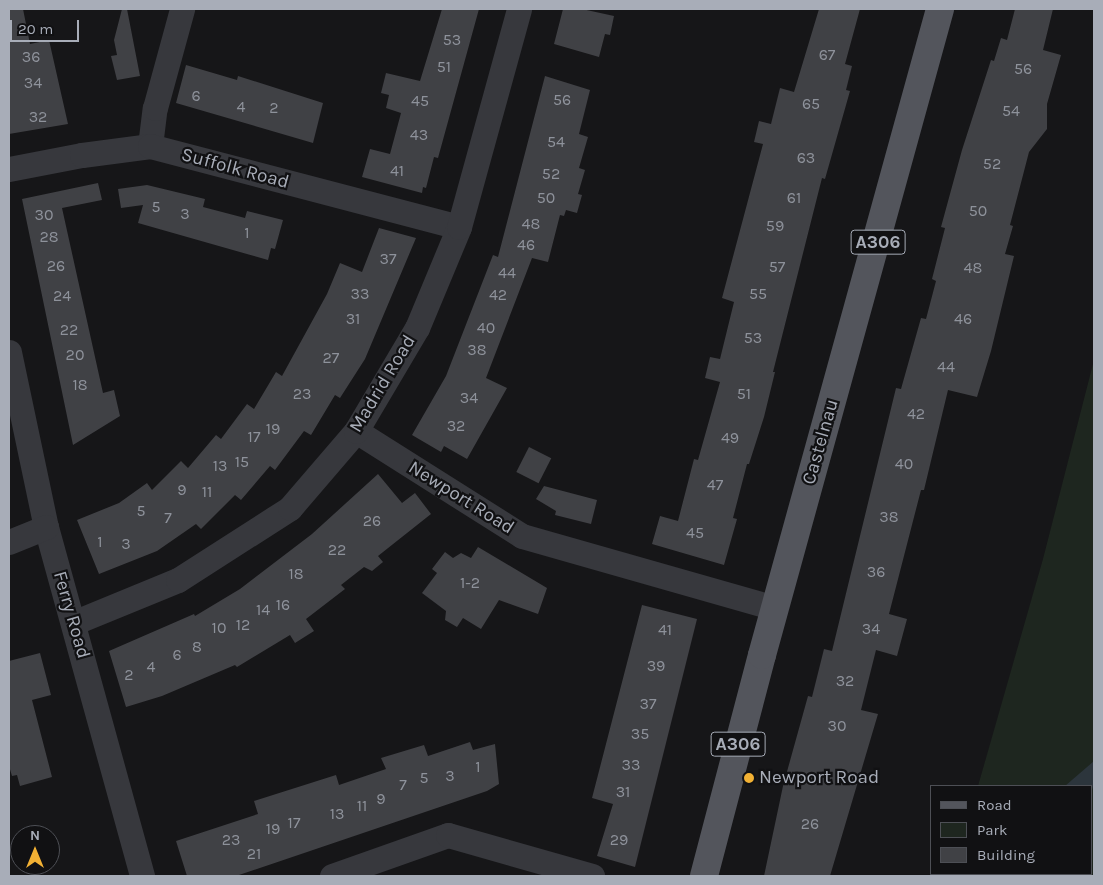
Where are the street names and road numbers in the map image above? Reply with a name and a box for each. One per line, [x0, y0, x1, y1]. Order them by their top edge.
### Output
street label: Suffolk Road [179, 144, 291, 194]
road number: A306 [850, 226, 906, 258]
street label: Madrid Road [345, 331, 421, 437]
street label: Castelnau [798, 397, 844, 487]
street label: Newport Road [404, 456, 518, 540]
street label: Ferry Road [48, 569, 94, 661]
road number: A306 [710, 729, 766, 760]

